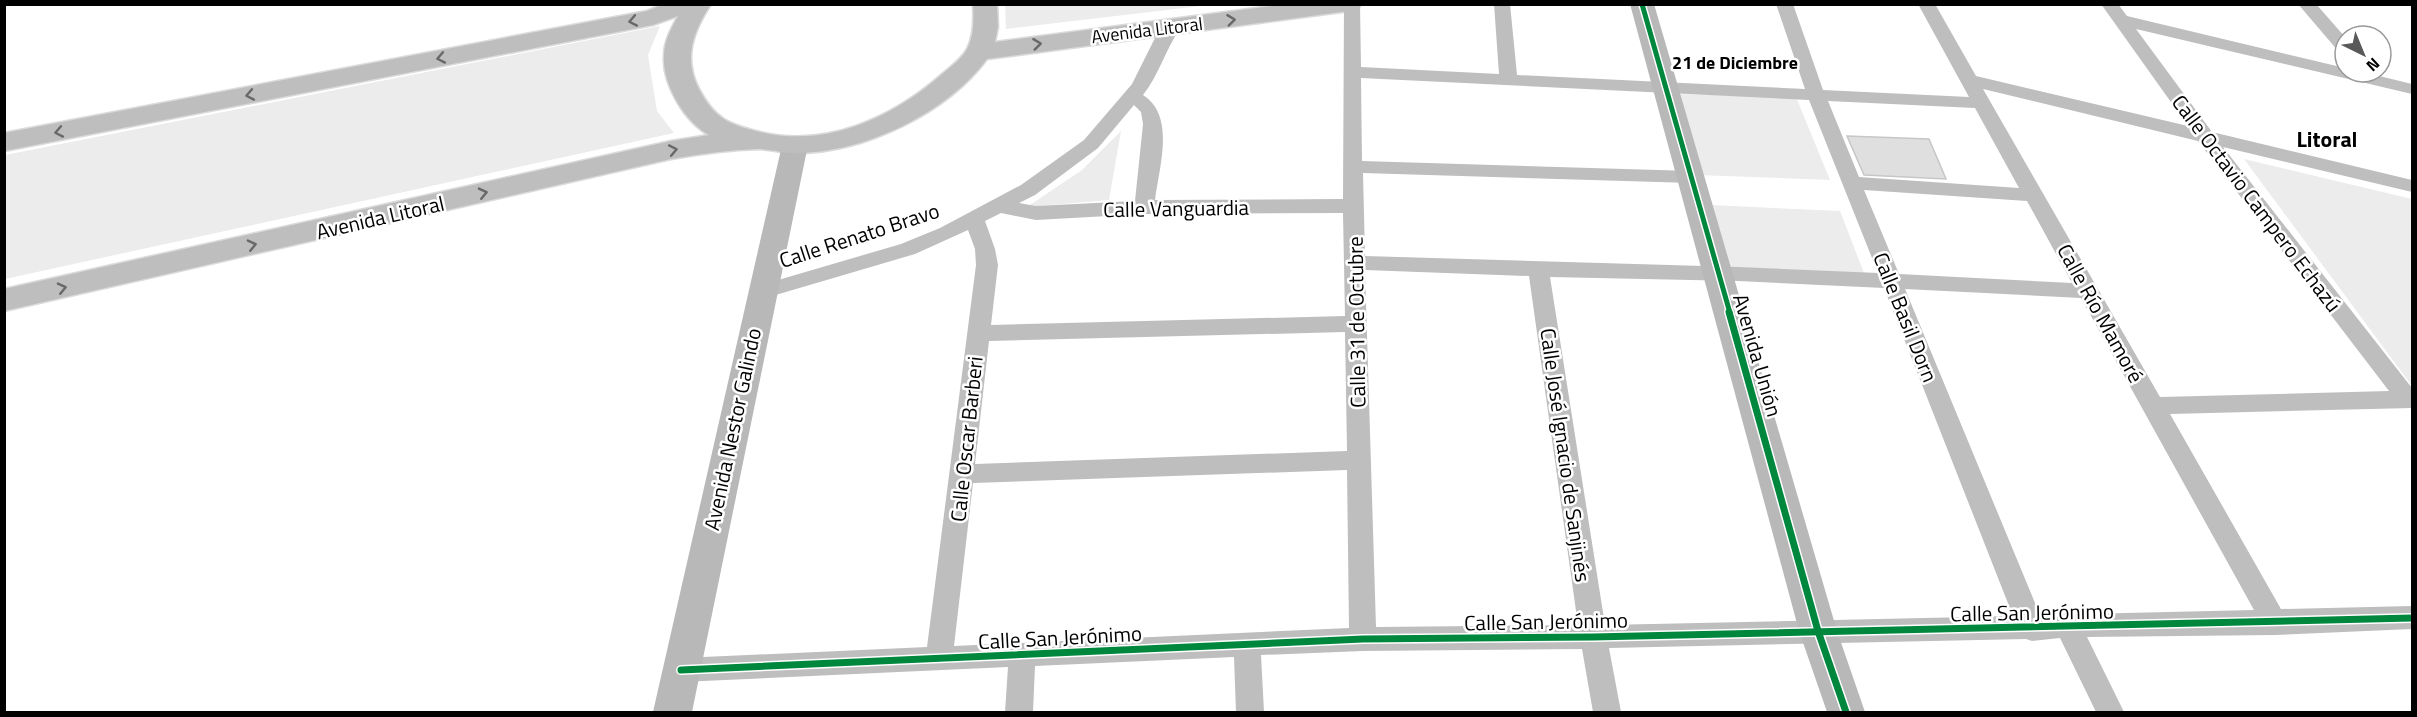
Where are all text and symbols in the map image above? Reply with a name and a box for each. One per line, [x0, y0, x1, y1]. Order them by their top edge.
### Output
street label: Avenida Litoral [1090, 10, 1204, 50]
one-way arrow [628, 14, 638, 27]
one-way arrow [1226, 14, 1236, 26]
north arrow [2333, 24, 2393, 84]
one-way arrow [1033, 39, 1042, 51]
district label: 21 de Diciembre [1672, 49, 1798, 76]
one-way arrow [437, 51, 447, 64]
text: N [2361, 52, 2385, 78]
one-way arrow [245, 88, 255, 101]
street label: Calle Octavio Campero Echazú [2164, 88, 2350, 318]
district label: Litoral [2296, 122, 2358, 156]
one-way arrow [54, 125, 64, 138]
one-way arrow [668, 144, 678, 157]
street label: Avenida Litoral [313, 187, 447, 247]
one-way arrow [478, 188, 488, 201]
street label: Calle Vanguardia [1103, 191, 1250, 225]
street label: Calle Renato Bravo [775, 194, 943, 276]
street label: Calle 31 de Octubre [1339, 236, 1373, 408]
street label: Calle Río Mamoré [2050, 238, 2152, 388]
one-way arrow [247, 240, 257, 253]
street label: Calle Basil Dorn [1865, 247, 1947, 387]
one-way arrow [56, 282, 66, 295]
street label: Avenida Unión [1725, 290, 1791, 420]
street label: Avenida Nestor Galindo [695, 325, 769, 533]
street label: Calle José Ignacio de Sanjinés [1532, 326, 1600, 584]
street label: Calle Oscar Barberi [941, 355, 991, 523]
street label: Calle San Jerónimo [1950, 595, 2114, 629]
street label: Calle San Jerónimo [1464, 604, 1628, 638]
street label: Calle San Jerónimo [977, 617, 1143, 657]

